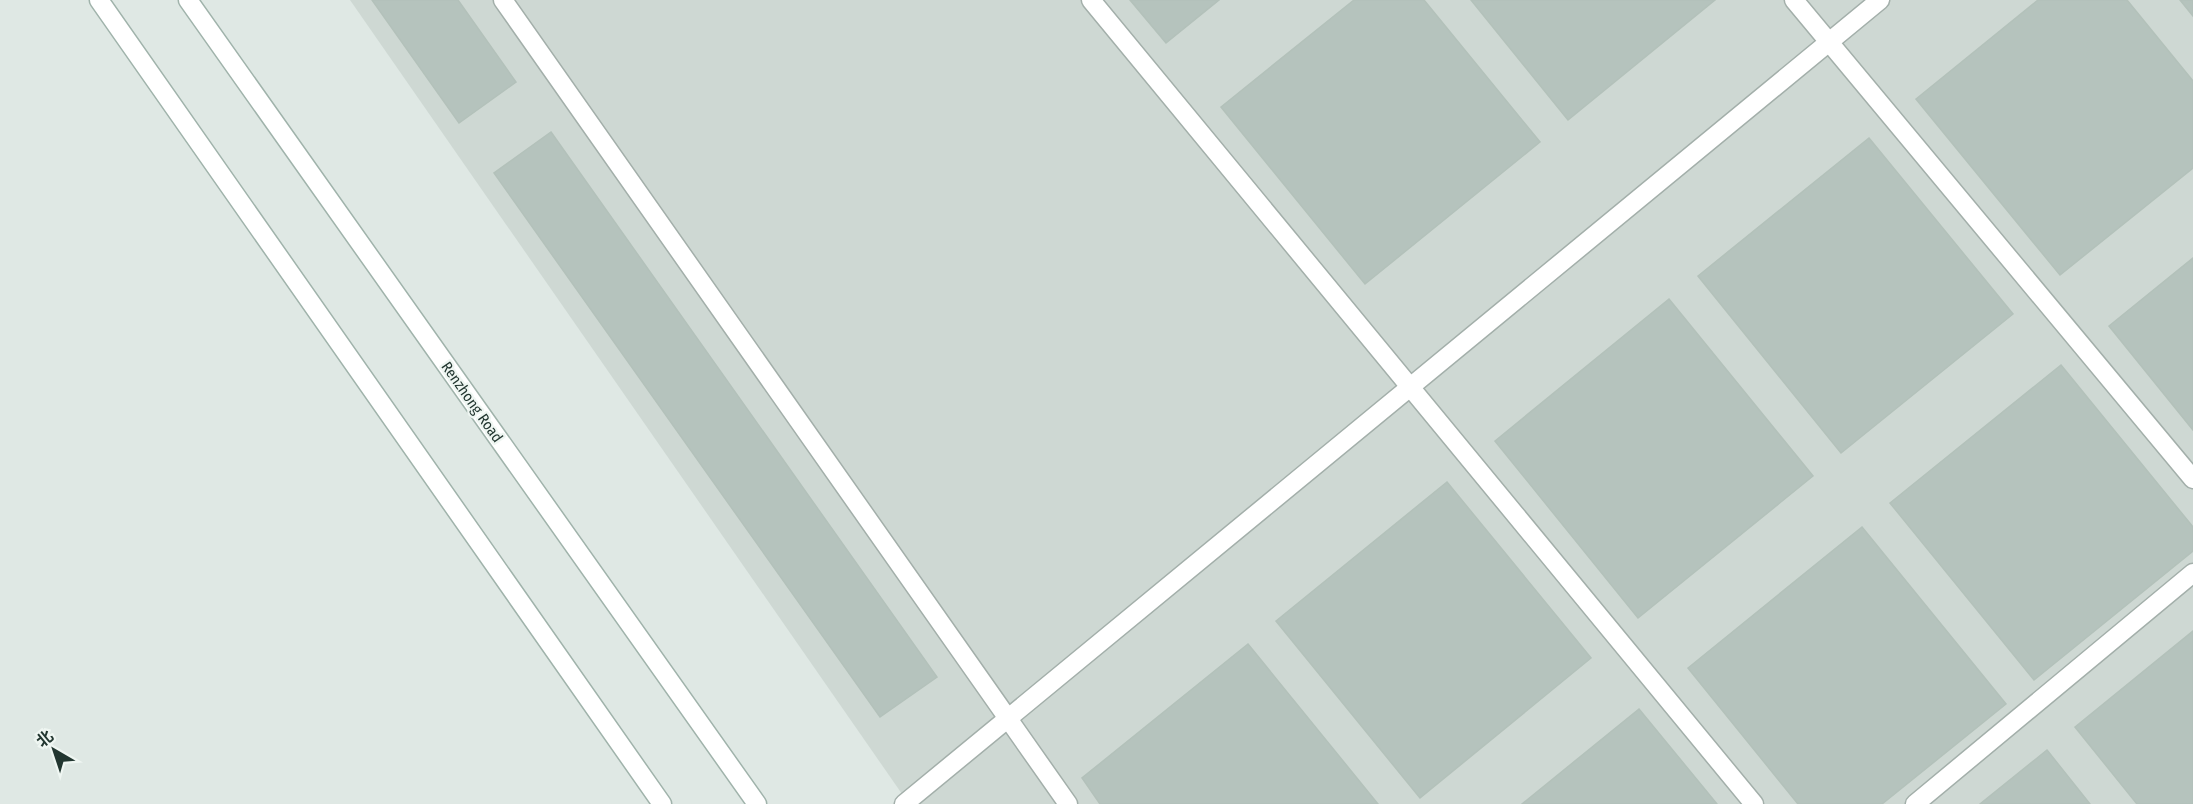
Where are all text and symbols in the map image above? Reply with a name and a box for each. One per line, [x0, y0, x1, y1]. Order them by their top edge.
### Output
street label: Renzhong Road [438, 358, 506, 446]
north arrow [24, 720, 84, 780]
text: 北 [33, 726, 57, 751]

